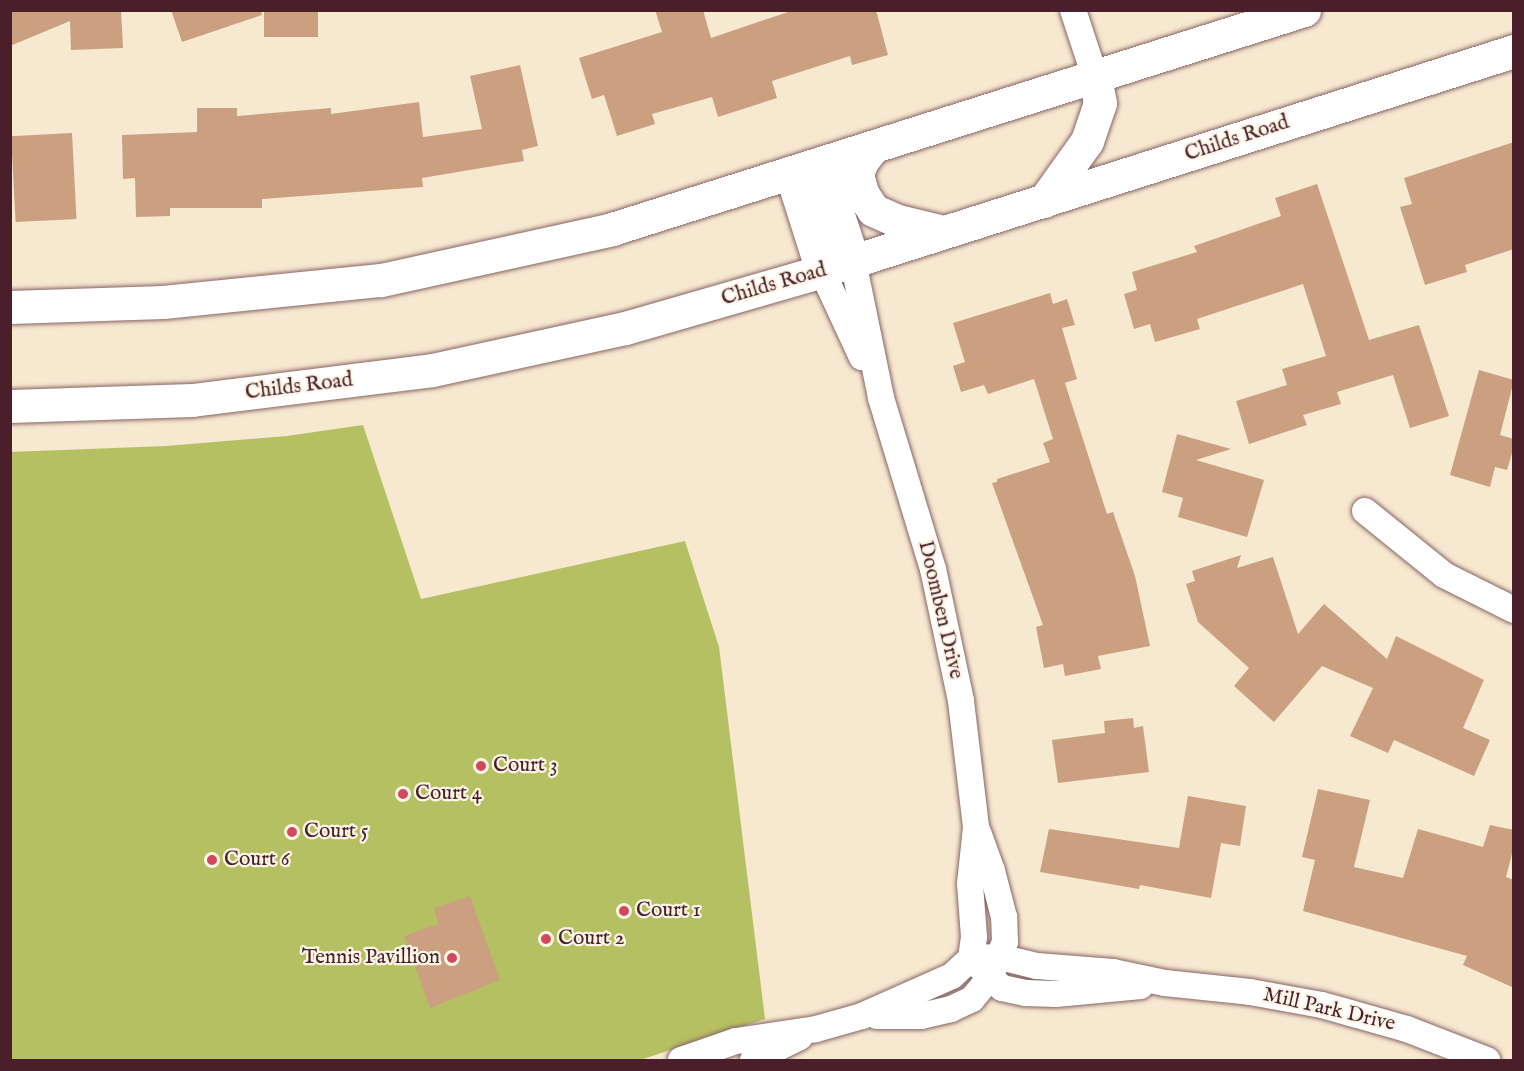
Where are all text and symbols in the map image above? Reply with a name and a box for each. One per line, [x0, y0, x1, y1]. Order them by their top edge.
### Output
street label: Childs Road [1182, 110, 1292, 168]
street label: Childs Road [719, 258, 829, 312]
street label: Childs Road [244, 368, 354, 406]
street label: Doomben Drive [912, 538, 968, 682]
place label: Court 3 [493, 753, 557, 779]
marker: Court 3 [474, 759, 488, 773]
place label: Court 4 [415, 781, 482, 807]
marker: Court 4 [396, 787, 410, 801]
place label: Court 5 [304, 819, 368, 845]
marker: Court 5 [285, 825, 299, 839]
place label: Court 6 [224, 847, 290, 873]
marker: Court 6 [205, 853, 219, 867]
place label: Court 1 [636, 898, 700, 924]
marker: Court 1 [617, 904, 631, 918]
place label: Court 2 [558, 926, 624, 952]
marker: Court 2 [539, 932, 553, 946]
place label: Tennis Pavillion [302, 945, 440, 971]
marker: Tennis Pavillion [445, 951, 459, 965]
street label: Mill Park Drive [1260, 983, 1398, 1037]

